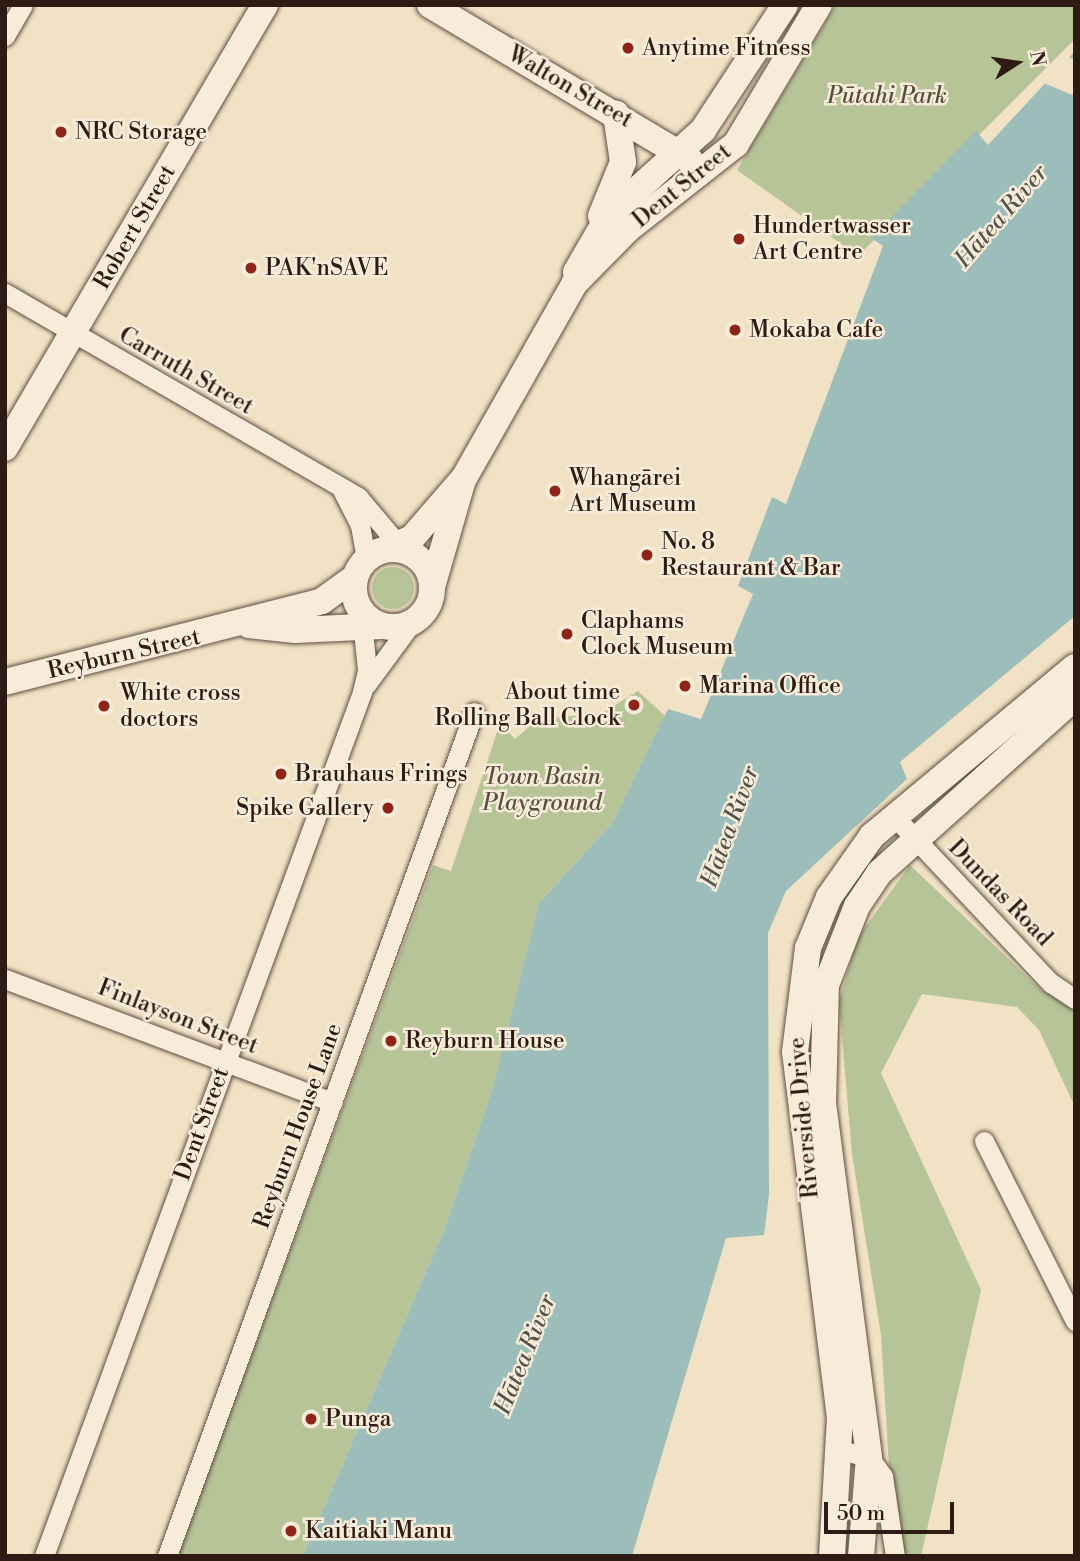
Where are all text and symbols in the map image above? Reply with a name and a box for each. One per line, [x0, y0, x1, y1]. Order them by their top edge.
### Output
north arrow [982, 28, 1052, 98]
place label: Anytime Fitness [642, 34, 810, 62]
street label: Walton Street [503, 40, 637, 134]
marker: Anytime Fitness [620, 40, 636, 56]
text: N [1024, 49, 1051, 68]
park label: Pūtahi Park [827, 82, 947, 110]
place label: NRC Storage [75, 118, 207, 146]
marker: NRC Storage [53, 124, 69, 140]
street label: Dent Street [627, 138, 737, 234]
street label: Robert Street [88, 160, 182, 294]
water label: Hātea River [949, 160, 1055, 274]
place label: Hundertwasser Art Centre [753, 212, 911, 266]
marker: Hundertwasser Art Centre [731, 231, 747, 247]
place label: PAK'nSAVE [265, 254, 388, 282]
marker: PAK'nSAVE [243, 260, 259, 276]
place label: Mokaba Cafe [749, 316, 883, 344]
street label: Carruth Street [114, 321, 258, 421]
marker: Mokaba Cafe [727, 322, 743, 338]
place label: Whangārei Art Museum [569, 464, 697, 518]
marker: Whangārei Art Museum [547, 483, 563, 499]
place label: No. 8 Restaurant & Bar [661, 528, 841, 582]
marker: No. 8 Restaurant & Bar [639, 547, 655, 563]
place label: Claphams Clock Museum [581, 607, 733, 661]
street label: Reyburn Street [45, 623, 203, 685]
marker: Claphams Clock Museum [559, 626, 575, 642]
place label: Marina Office [699, 672, 841, 700]
place label: About time Rolling Ball Clock [434, 678, 620, 732]
marker: Marina Office [677, 678, 693, 694]
place label: White cross doctors [120, 679, 241, 733]
marker: White cross doctors [94, 696, 114, 716]
marker: About time Rolling Ball Clock [626, 697, 642, 713]
place label: Brauhaus Frings [295, 760, 468, 788]
water label: Hātea River [696, 762, 766, 892]
park label: Town Basin Playground [482, 763, 602, 817]
marker: Brauhaus Frings [273, 766, 289, 782]
place label: Spike Gallery [236, 794, 374, 822]
marker: Spike Gallery [380, 800, 396, 816]
street label: Dundas Road [942, 834, 1058, 952]
street label: Finlayson Street [94, 974, 262, 1060]
street label: Reyburn House Lane [248, 1020, 348, 1232]
place label: Reyburn House [405, 1027, 565, 1055]
marker: Reyburn House [383, 1033, 399, 1049]
street label: Riverside Drive [783, 1036, 825, 1200]
street label: Dent Street [169, 1064, 235, 1184]
water label: Hātea River [489, 1291, 563, 1419]
place label: Punga [325, 1405, 391, 1433]
marker: Punga [303, 1411, 319, 1427]
scale bar [828, 1488, 958, 1532]
text: 50 m [837, 1501, 885, 1527]
place label: Kaitiaki Manu [305, 1517, 452, 1545]
marker: Kaitiaki Manu [283, 1523, 299, 1539]

